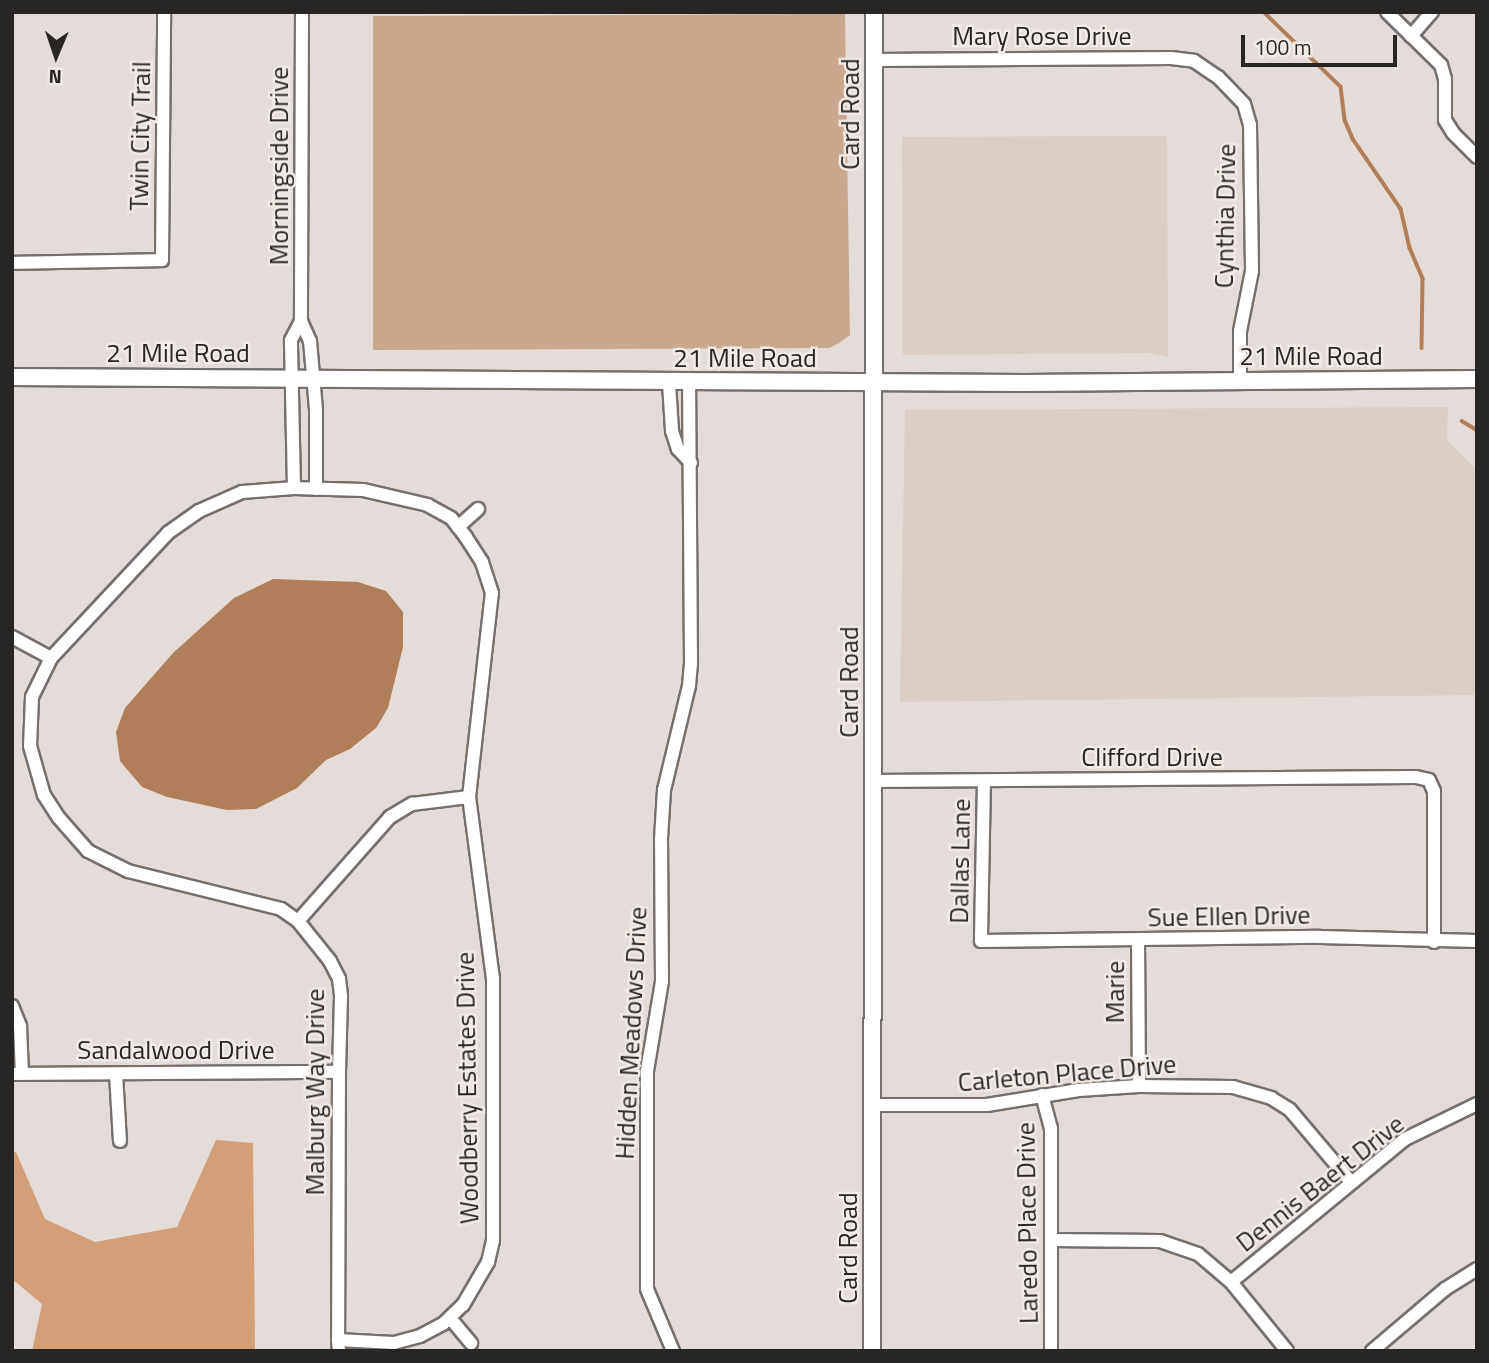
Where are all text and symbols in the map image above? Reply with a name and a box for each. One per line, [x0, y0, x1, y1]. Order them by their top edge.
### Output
street label: Mary Rose Drive [952, 20, 1132, 52]
north arrow [21, 21, 91, 91]
scale bar [1244, 21, 1400, 65]
text: 100 m [1254, 31, 1311, 63]
street label: Card Road [834, 58, 866, 170]
street label: Twin City Trail [123, 61, 157, 211]
text: N [48, 63, 62, 92]
street label: Morningside Drive [263, 67, 295, 265]
street label: Cynthia Drive [1208, 143, 1242, 289]
street label: 21 Mile Road [106, 337, 250, 369]
street label: 21 Mile Road [1239, 340, 1383, 372]
street label: 21 Mile Road [673, 342, 817, 374]
street label: Card Road [833, 626, 865, 738]
street label: Clifford Drive [1081, 741, 1223, 773]
street label: Dallas Lane [943, 798, 977, 924]
street label: Sue Ellen Drive [1147, 899, 1311, 933]
street label: Hidden Meadows Drive [609, 906, 653, 1160]
street label: Woodberry Estates Drive [449, 952, 485, 1224]
street label: Marie [1099, 961, 1131, 1023]
street label: Malburg Way Drive [299, 989, 331, 1195]
street label: Sandalwood Drive [77, 1034, 275, 1066]
street label: Carleton Place Drive [957, 1048, 1177, 1098]
street label: Dennis Baert Drive [1230, 1108, 1410, 1258]
street label: Laredo Place Drive [1010, 1122, 1044, 1324]
street label: Card Road [832, 1192, 864, 1304]

